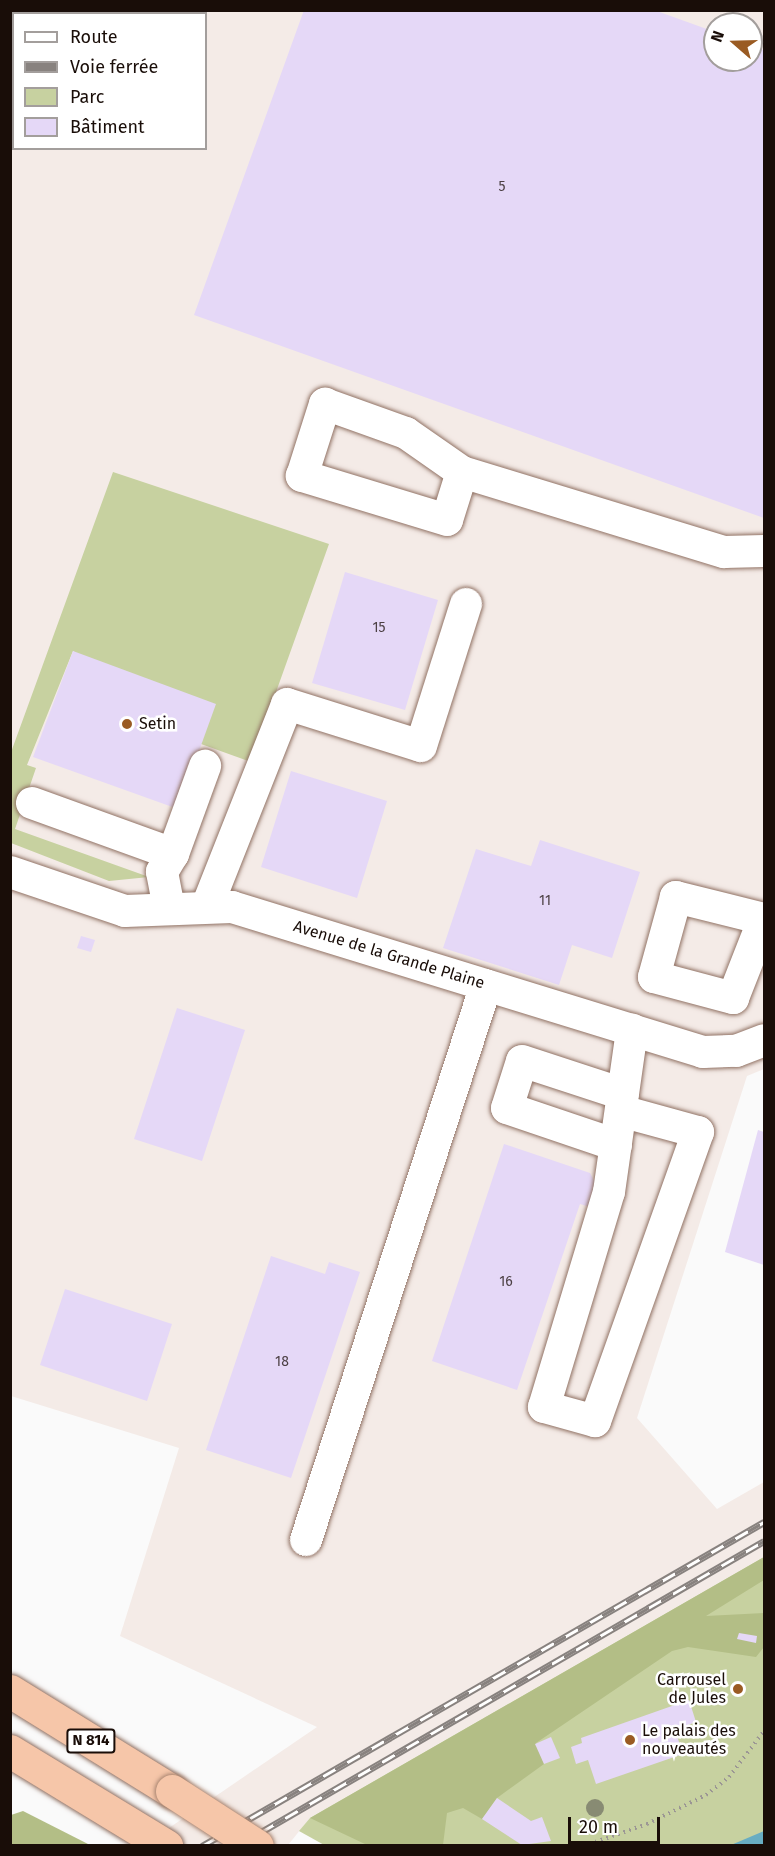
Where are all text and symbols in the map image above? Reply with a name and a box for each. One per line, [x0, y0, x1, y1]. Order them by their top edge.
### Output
legend [12, 12, 207, 150]
north arrow [703, 12, 763, 72]
text: Route [70, 26, 118, 48]
text: N [707, 28, 728, 45]
text: Voie ferrée [70, 56, 158, 78]
text: Parc [70, 86, 104, 108]
text: Bâtiment [70, 116, 145, 138]
house number: 5 [498, 179, 506, 195]
house number: 15 [372, 620, 386, 636]
place label: Setin [139, 714, 176, 734]
marker: Setin [120, 717, 134, 731]
house number: 11 [539, 893, 551, 909]
street label: Avenue de la Grande Plaine [291, 917, 487, 993]
house number: 16 [499, 1274, 513, 1290]
house number: 18 [275, 1354, 289, 1370]
place label: Carrousel de Jules [657, 1670, 726, 1708]
marker: Carrousel de Jules [731, 1682, 745, 1696]
place label: Le palais des nouveautés [642, 1721, 736, 1759]
road number: N 814 [66, 1729, 116, 1753]
marker: Le palais des nouveautés [623, 1733, 637, 1747]
scale bar [571, 1805, 662, 1843]
text: 20 m [579, 1816, 618, 1838]

